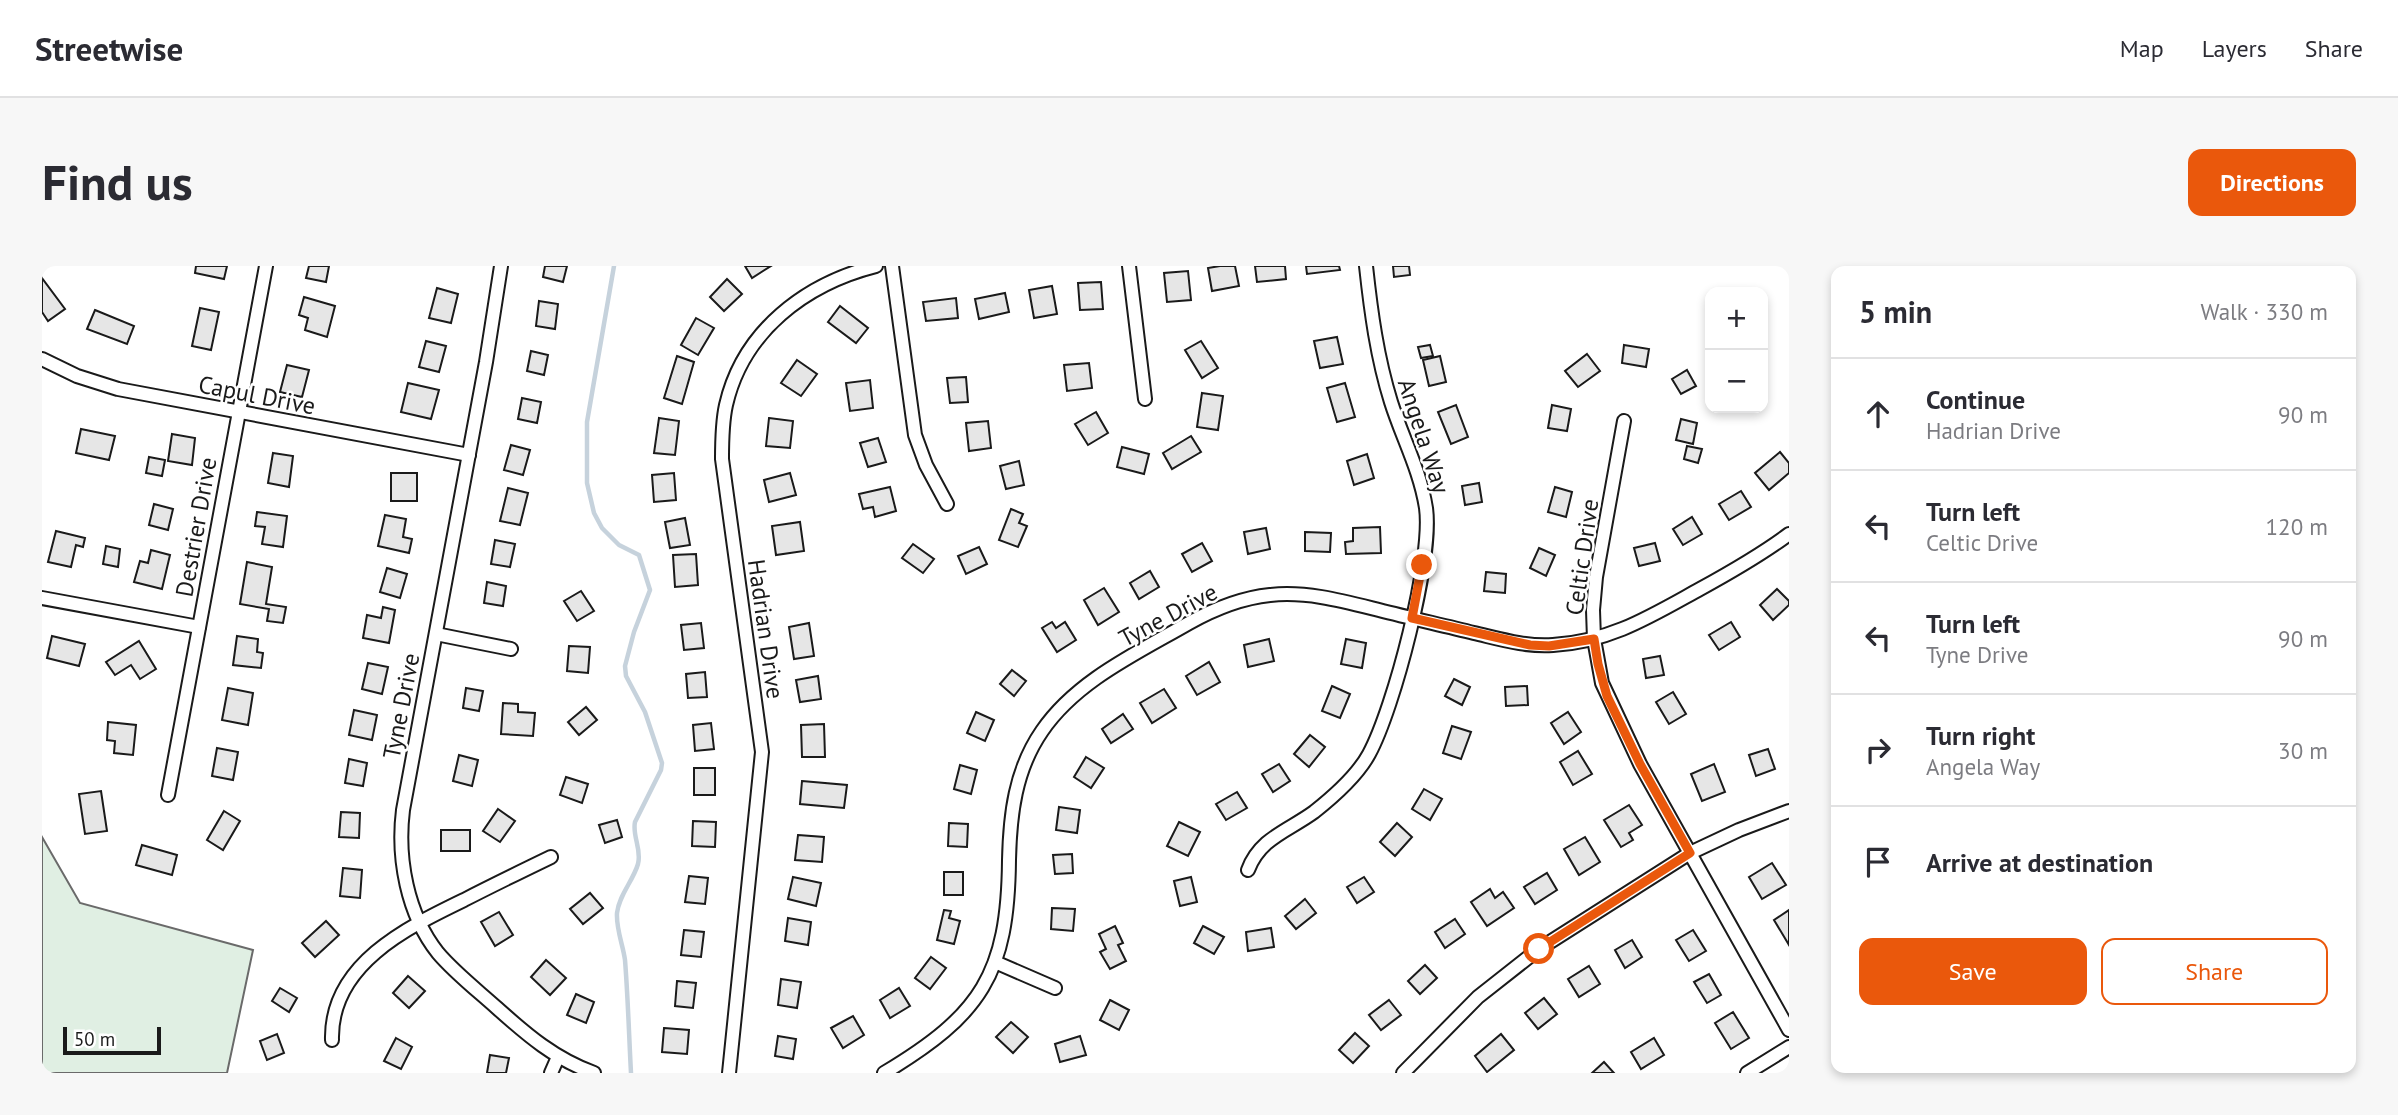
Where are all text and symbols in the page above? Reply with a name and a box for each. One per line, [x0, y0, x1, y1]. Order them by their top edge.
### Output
text: Streetwise [35, 27, 183, 70]
text: Map [2120, 33, 2164, 64]
text: Layers [2202, 33, 2267, 64]
text: Share [2305, 33, 2363, 64]
button: Directions [2188, 149, 2356, 216]
text: Find us [42, 150, 193, 214]
map controls [1705, 287, 1768, 413]
button: + [1705, 287, 1768, 350]
text: 5 min [1859, 292, 1932, 331]
text: Walk · 330 m [2201, 297, 2328, 326]
button: − [1705, 350, 1768, 413]
street label: Capul Drive [196, 368, 318, 422]
street label: Angela Way [1391, 375, 1457, 497]
text: Continue [1926, 383, 2025, 416]
icon: ahead [1859, 395, 1897, 433]
text: 90 m [2278, 400, 2328, 429]
text: Hadrian Drive [1926, 416, 2061, 445]
street label: Destrier Drive [168, 455, 224, 599]
text: Turn left [1926, 495, 2020, 528]
street label: Celtic Drive [1559, 497, 1605, 617]
icon: left [1859, 507, 1897, 545]
text: 120 m [2266, 512, 2328, 541]
text: Celtic Drive [1926, 528, 2038, 557]
route end [1406, 549, 1437, 580]
street label: Hadrian Drive [741, 557, 791, 701]
street label: Tyne Drive [1114, 576, 1222, 654]
text: Turn left [1926, 607, 2020, 640]
icon: left [1859, 619, 1897, 657]
text: 90 m [2278, 624, 2328, 653]
text: Tyne Drive [1926, 640, 2029, 669]
street label: Tyne Drive [376, 651, 426, 761]
text: Turn right [1926, 719, 2035, 752]
icon: right [1859, 731, 1897, 769]
text: 30 m [2278, 736, 2328, 765]
text: Angela Way [1926, 752, 2040, 781]
icon: arrive [1859, 843, 1897, 881]
text: Arrive at destination [1926, 846, 2153, 879]
route start [1523, 933, 1554, 964]
button: Save [1859, 938, 2087, 1005]
button: Share [2101, 938, 2328, 1005]
scale bar [63, 1024, 161, 1056]
text: 50 m [74, 1027, 115, 1051]

